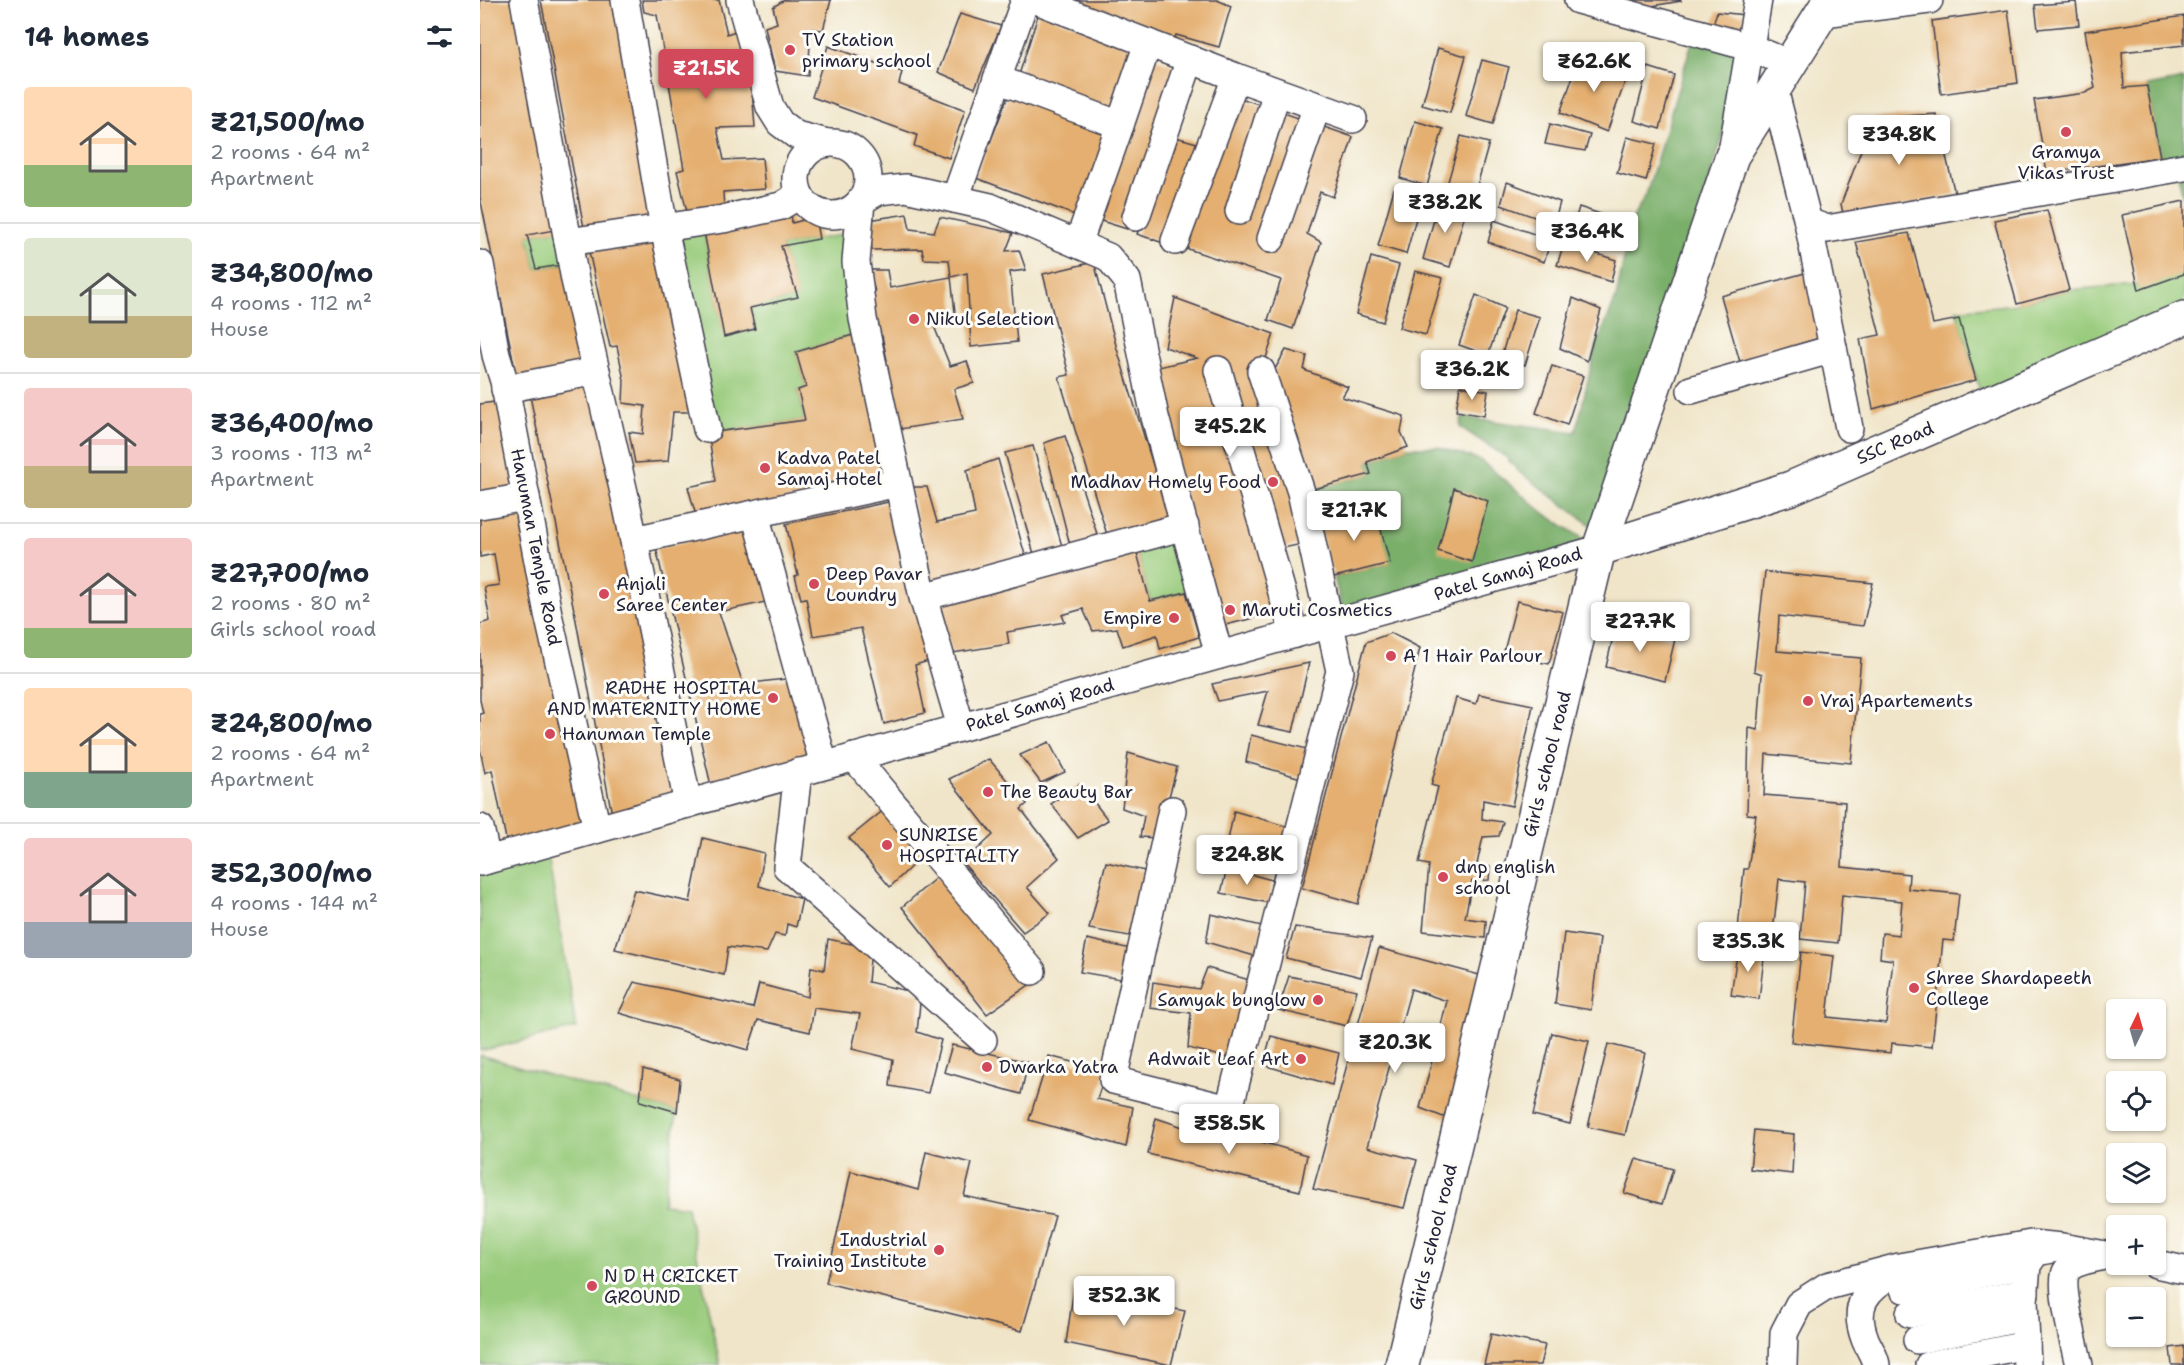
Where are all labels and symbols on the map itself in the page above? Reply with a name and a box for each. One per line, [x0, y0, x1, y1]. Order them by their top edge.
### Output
place label: TV Station primary school [802, 28, 932, 73]
pin: ₹62.6K [1545, 42, 1643, 93]
marker: TV Station primary school [783, 43, 797, 57]
pin: ₹21.5K [657, 49, 755, 100]
pin: ₹34.8K [1850, 115, 1948, 166]
marker: Gramya Vikas Trust [2059, 125, 2073, 139]
place label: Gramya Vikas Trust [2017, 140, 2115, 185]
pin: ₹38.2K [1396, 183, 1494, 234]
pin: ₹36.4K [1538, 212, 1636, 263]
place label: Nikul Selection [926, 307, 1054, 331]
marker: Nikul Selection [907, 312, 921, 326]
pin: ₹36.2K [1423, 350, 1521, 401]
pin: ₹45.2K [1181, 407, 1279, 458]
street label: SSC Road [1853, 416, 1937, 470]
street label: Hanuman Temple Road [505, 446, 567, 648]
place label: Kadva Patel Samaj Hotel [777, 446, 883, 491]
marker: Kadva Patel Samaj Hotel [758, 461, 772, 475]
place label: Madhav Homely Food [1070, 470, 1261, 494]
marker: Madhav Homely Food [1266, 475, 1280, 489]
pin: ₹21.7K [1305, 491, 1403, 542]
street label: Patel Samaj Road [1431, 541, 1585, 607]
place label: Deep Pavar Loundry [826, 562, 923, 607]
place label: Anjali Saree Center [616, 572, 728, 617]
marker: Deep Pavar Loundry [807, 577, 821, 591]
marker: Anjali Saree Center [597, 587, 611, 601]
place label: Maruti Cosmetics [1242, 598, 1393, 622]
pin: ₹27.7K [1591, 602, 1689, 653]
marker: Maruti Cosmetics [1223, 603, 1237, 617]
place label: Empire [1103, 606, 1162, 630]
marker: Empire [1167, 611, 1181, 625]
place label: A 1 Hair Parlour [1403, 644, 1543, 668]
marker: A 1 Hair Parlour [1384, 649, 1398, 663]
street label: Patel Samaj Road [963, 672, 1117, 738]
place label: RADHE HOSPITAL AND MATERNITY HOME [547, 676, 761, 721]
street label: Girls school road [1517, 689, 1577, 839]
place label: Vraj Apartements [1820, 689, 1973, 713]
marker: RADHE HOSPITAL AND MATERNITY HOME [766, 691, 780, 705]
marker: Vraj Apartements [1801, 694, 1815, 708]
place label: Hanuman Temple [562, 722, 711, 746]
marker: Hanuman Temple [543, 727, 557, 741]
place label: The Beauty Bar [1000, 780, 1133, 804]
marker: The Beauty Bar [981, 785, 995, 799]
place label: SUNRISE HOSPITALITY [899, 823, 1019, 868]
pin: ₹24.8K [1198, 835, 1296, 886]
marker: SUNRISE HOSPITALITY [880, 838, 894, 852]
place label: dnp english school [1455, 855, 1556, 900]
marker: dnp english school [1436, 870, 1450, 884]
pin: ₹35.3K [1699, 922, 1797, 973]
place label: Shree Shardapeeth College [1926, 966, 2092, 1011]
marker: Shree Shardapeeth College [1907, 981, 1921, 995]
place label: Samyak bunglow [1158, 988, 1306, 1012]
marker: Samyak bunglow [1311, 993, 1325, 1007]
north arrow [2106, 999, 2166, 1059]
pin: ₹20.3K [1346, 1023, 1444, 1074]
place label: Adwait Leaf Art [1147, 1047, 1289, 1071]
marker: Adwait Leaf Art [1294, 1052, 1308, 1066]
place label: Dwarka Yatra [999, 1055, 1118, 1079]
marker: Dwarka Yatra [980, 1060, 994, 1074]
pin: ₹58.5K [1180, 1104, 1278, 1155]
street label: Girls school road [1403, 1162, 1463, 1312]
place label: Industrial Training Institute [774, 1228, 928, 1273]
marker: Industrial Training Institute [932, 1243, 946, 1257]
place label: N D H CRICKET GROUND [604, 1264, 738, 1309]
pin: ₹52.3K [1075, 1276, 1173, 1327]
marker: N D H CRICKET GROUND [585, 1279, 599, 1293]

